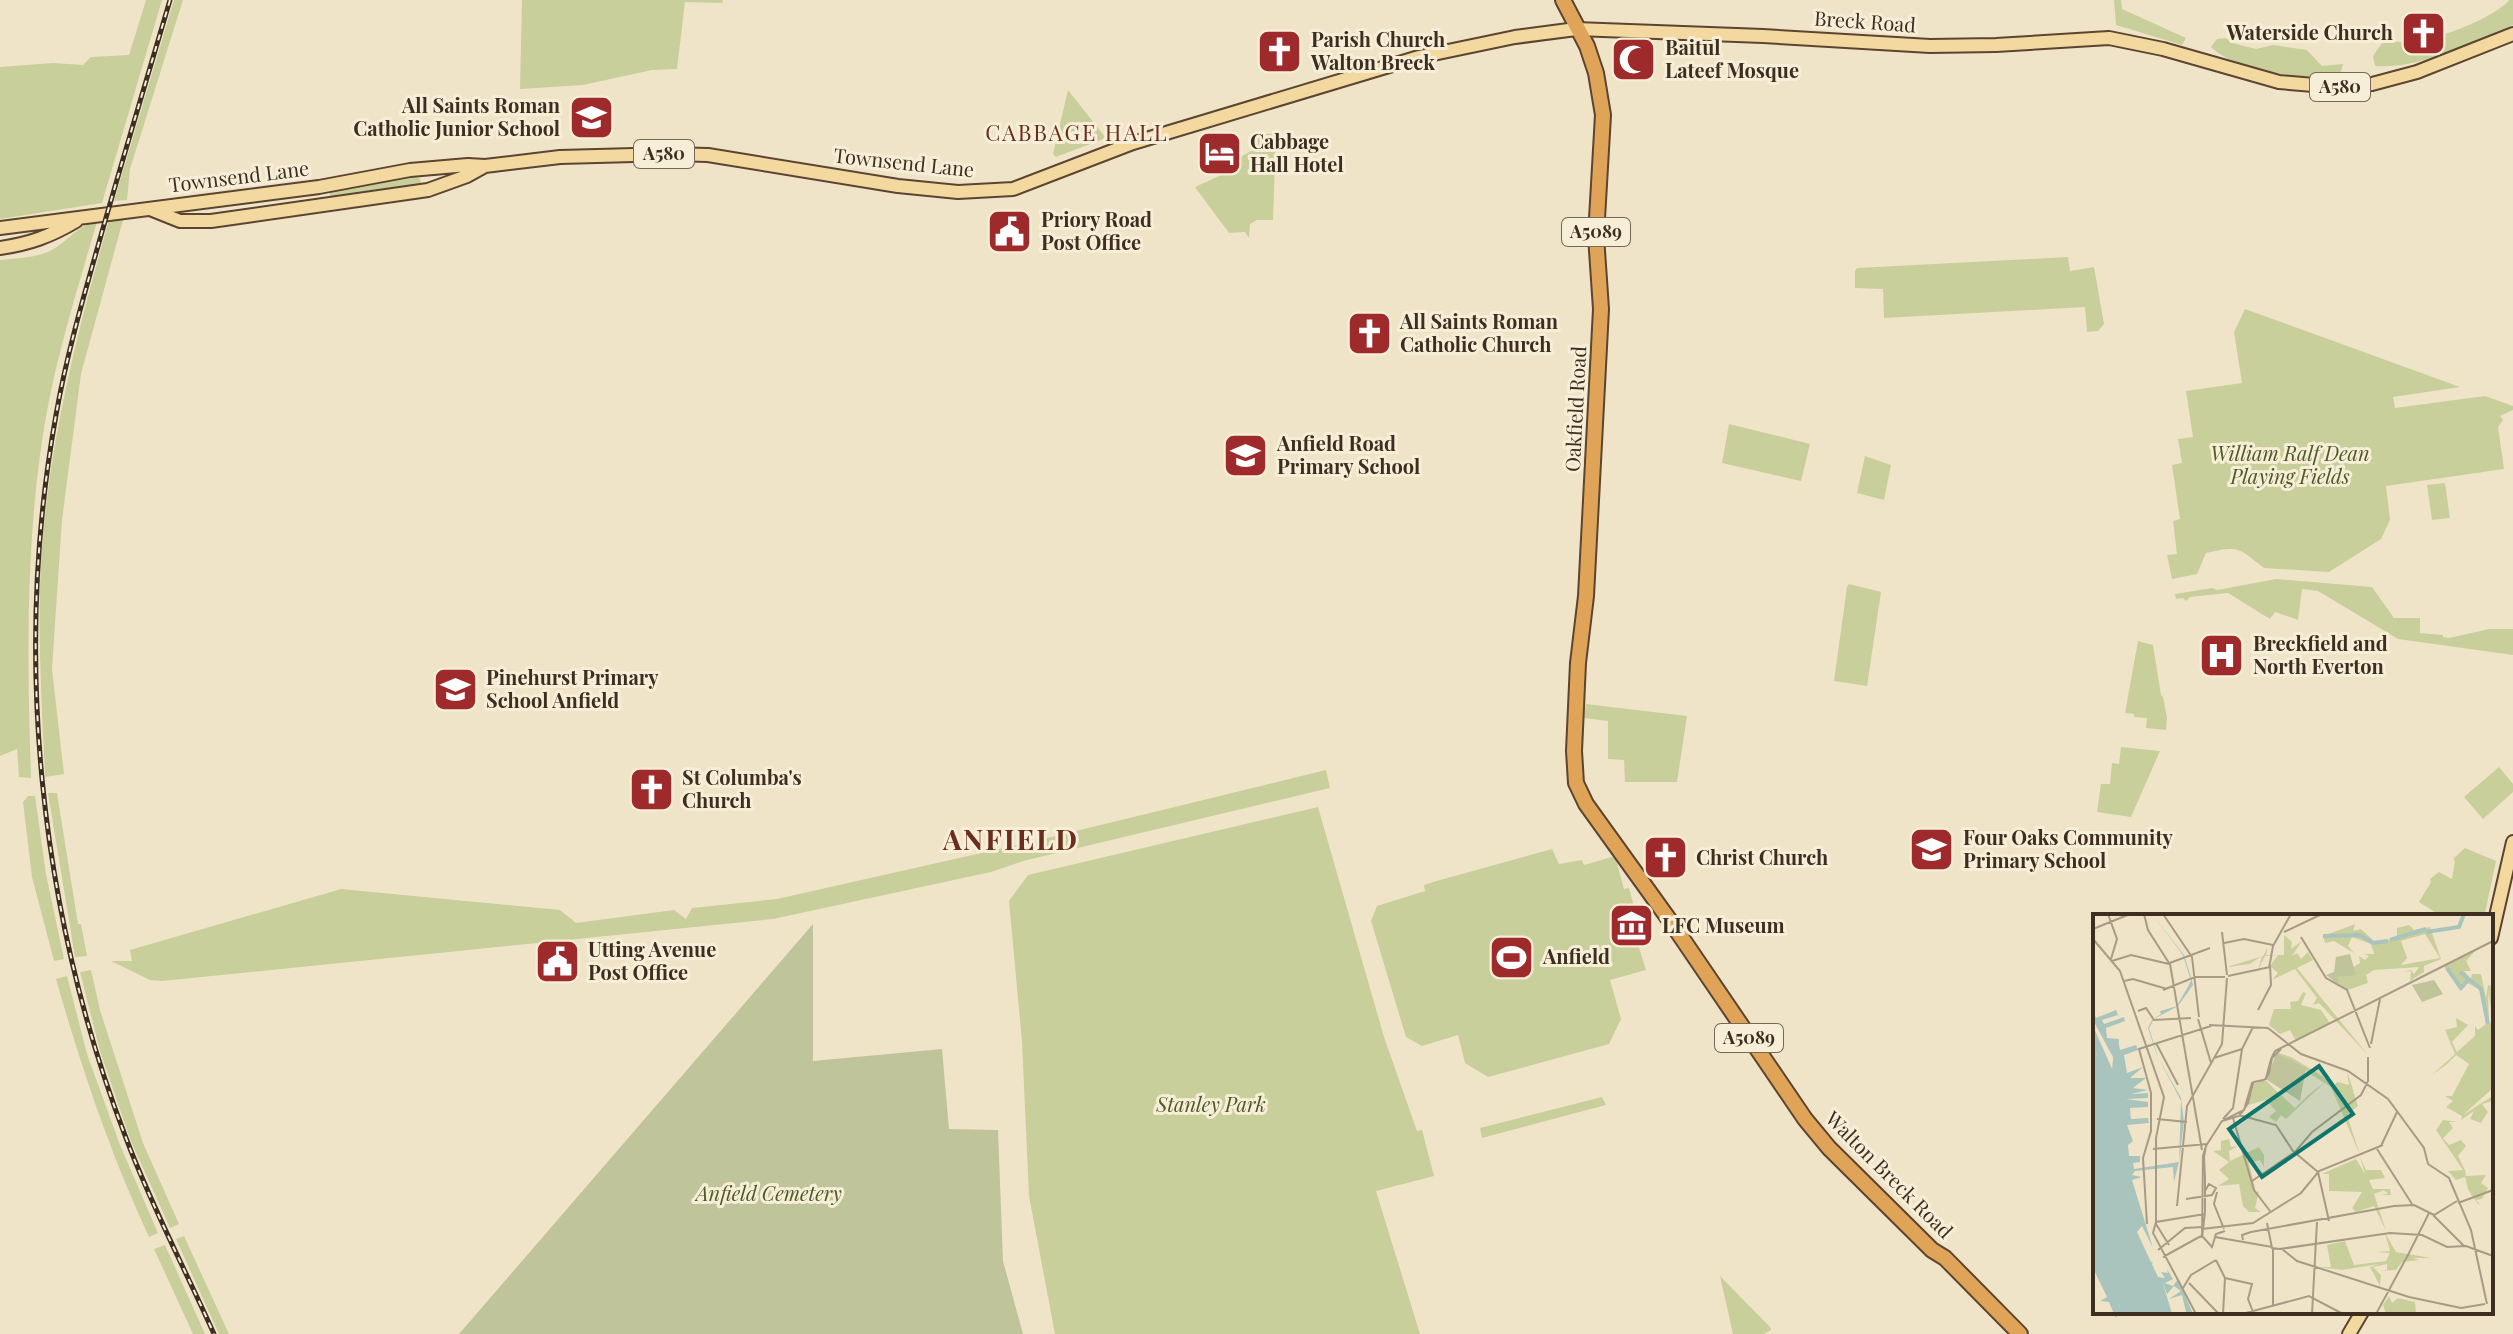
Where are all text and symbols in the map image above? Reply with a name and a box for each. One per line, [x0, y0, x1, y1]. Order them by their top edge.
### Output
street label: Breck Road [1813, 3, 1917, 38]
church icon: Waterside Church [2400, 9, 2448, 57]
place label: Waterside Church [2226, 18, 2393, 45]
place label: Parish Church Walton Breck [1310, 25, 1445, 75]
church icon: Parish Church Walton Breck [1256, 28, 1304, 76]
place label: Baitul Lateef Mosque [1665, 33, 1799, 83]
mosque icon: Baitul Lateef Mosque [1610, 36, 1658, 84]
road number: A580 [2310, 73, 2370, 101]
place label: All Saints Roman Catholic Junior School [353, 91, 561, 141]
school or university icon: All Saints Roman Catholic Junior School [567, 94, 615, 142]
district label: CABBAGE HALL [985, 117, 1169, 147]
place label: Cabbage Hall Hotel [1250, 127, 1344, 177]
hotel icon: Cabbage Hall Hotel [1195, 129, 1243, 177]
road number: A580 [634, 140, 694, 168]
street label: Townsend Lane [833, 141, 976, 182]
street label: Townsend Lane [167, 154, 310, 198]
place label: Priory Road Post Office [1041, 205, 1152, 255]
public building icon: Priory Road Post Office [986, 208, 1034, 256]
road number: A5089 [1562, 218, 1630, 246]
place label: All Saints Roman Catholic Church [1399, 307, 1559, 357]
church icon: All Saints Roman Catholic Church [1345, 310, 1393, 358]
street label: Oakfield Road [1558, 345, 1591, 473]
place label: Anfield Road Primary School [1276, 429, 1420, 479]
school or university icon: Anfield Road Primary School [1222, 431, 1270, 479]
park label: William Ralf Dean Playing Fields [2210, 439, 2370, 489]
place label: Breckfield and North Everton [2253, 629, 2388, 679]
hospital icon: Breckfield and North Everton [2198, 631, 2246, 679]
place label: Pinehurst Primary School Anfield [486, 663, 659, 713]
school or university icon: Pinehurst Primary School Anfield [431, 666, 479, 714]
place label: St Columba's Church [682, 763, 802, 813]
church icon: St Columba's Church [627, 765, 675, 813]
district label: ANFIELD [942, 820, 1079, 857]
place label: Four Oaks Community Primary School [1963, 823, 2173, 873]
school or university icon: Four Oaks Community Primary School [1908, 825, 1956, 873]
church icon: Christ Church [1641, 834, 1689, 882]
place label: Christ Church [1696, 843, 1828, 870]
museum icon: LFC Museum [1607, 902, 1655, 950]
place label: LFC Museum [1662, 911, 1785, 938]
inset map [2093, 914, 2493, 1314]
sports icon: Anfield [1488, 933, 1536, 981]
place label: Utting Avenue Post Office [588, 935, 716, 985]
public building icon: Utting Avenue Post Office [533, 937, 581, 985]
place label: Anfield [1542, 942, 1610, 969]
road number: A5089 [1715, 1024, 1783, 1052]
park label: Stanley Park [1155, 1090, 1266, 1117]
street label: Walton Breck Road [1820, 1104, 1960, 1244]
park label: Anfield Cemetery [694, 1179, 842, 1206]

